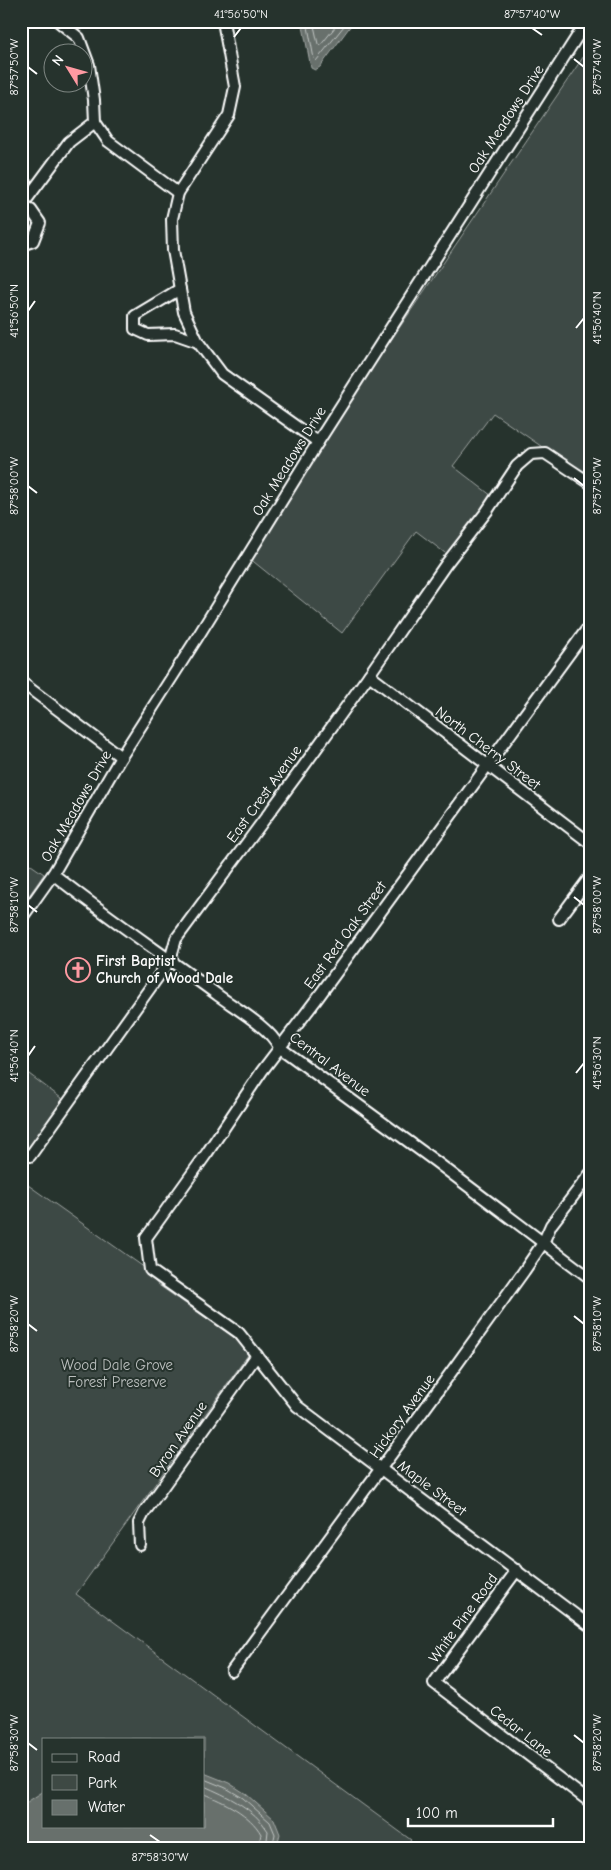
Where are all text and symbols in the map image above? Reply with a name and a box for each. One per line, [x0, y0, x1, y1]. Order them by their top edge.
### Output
text: 41°56'50"N [214, 7, 268, 21]
text: 87°57'40"W [504, 7, 561, 21]
text: 87°57'50"W [7, 38, 21, 95]
text: 87°57'40"W [590, 38, 604, 95]
north arrow [42, 42, 92, 92]
text: N [48, 52, 68, 69]
street label: Oak Meadows Drive [464, 61, 548, 177]
text: 41°56'50"N [7, 284, 21, 338]
text: 41°56'40"N [590, 291, 604, 345]
street label: Oak Meadows Drive [248, 403, 330, 519]
text: 87°58'00"W [7, 456, 21, 515]
text: 87°57'50"W [590, 457, 604, 514]
street label: North Cherry Street [432, 703, 545, 794]
street label: East Crest Avenue [223, 741, 306, 846]
street label: Oak Meadows Drive [37, 747, 115, 865]
text: 87°58'00"W [590, 875, 604, 934]
text: 87°58'10"W [7, 877, 21, 933]
street label: East Red Oak Street [300, 877, 391, 992]
place label: First Baptist Church of Wood Dale [96, 952, 233, 987]
church icon: First Baptist Church of Wood Dale [65, 957, 91, 983]
street label: Central Avenue [286, 1028, 374, 1101]
text: 41°56'40"N [7, 1029, 21, 1083]
text: 41°56'30"N [590, 1036, 604, 1090]
text: 87°58'20"W [7, 1295, 21, 1353]
text: 87°58'10"W [590, 1296, 604, 1352]
park label: Wood Dale Grove Forest Preserve [61, 1356, 173, 1391]
street label: Hickory Avenue [365, 1370, 439, 1462]
street label: Byron Avenue [145, 1397, 211, 1480]
street label: Maple Street [394, 1456, 471, 1520]
street label: White Pine Road [425, 1570, 501, 1666]
street label: Cedar Lane [486, 1701, 556, 1761]
text: 87°58'30"W [7, 1714, 21, 1771]
text: 87°58'20"W [590, 1714, 604, 1772]
legend [42, 1738, 205, 1828]
text: Road [88, 1748, 120, 1766]
text: Park [88, 1774, 117, 1792]
scale bar [408, 1795, 554, 1827]
text: Water [88, 1798, 125, 1816]
text: 100 m [416, 1804, 458, 1822]
text: 87°58'30"W [132, 1850, 189, 1864]

